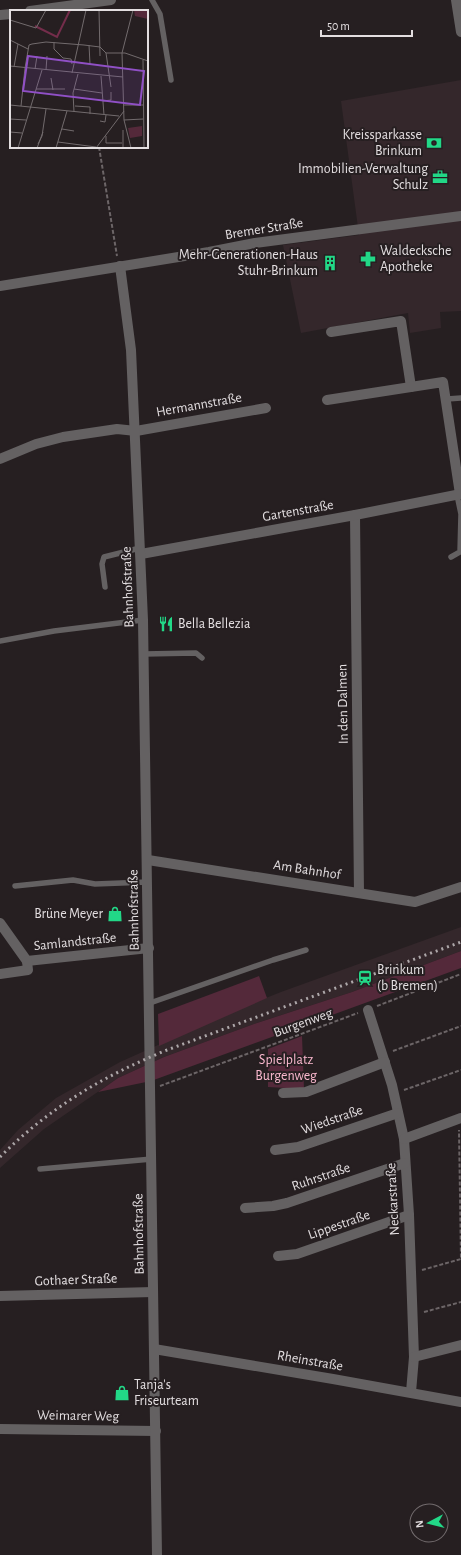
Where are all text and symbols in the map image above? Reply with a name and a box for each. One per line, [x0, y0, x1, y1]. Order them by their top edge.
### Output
inset map [10, 10, 148, 148]
scale bar [321, 12, 412, 38]
text: 50 m [327, 20, 350, 32]
place label: Kreissparkasse Brinkum [342, 128, 422, 158]
bank icon: Kreissparkasse Brinkum [425, 134, 443, 152]
place label: Immobilien-Verwaltung Schulz [298, 162, 428, 192]
office icon: Immobilien-Verwaltung Schulz [431, 168, 449, 186]
street label: Bremer Straße [224, 216, 304, 242]
place label: Waldecksche Apotheke [380, 244, 451, 274]
place label: Mehr-Generationen-Haus Stuhr-Brinkum [179, 248, 318, 278]
pharmacy icon: Waldecksche Apotheke [359, 250, 377, 268]
building icon: Mehr-Generationen-Haus Stuhr-Brinkum [321, 254, 339, 272]
street label: Hermannstraße [155, 391, 243, 419]
street label: Gartenstraße [261, 498, 335, 524]
street label: Bahnhofstraße [120, 546, 136, 628]
restaurant icon: Bella Bellezia [157, 615, 175, 633]
place label: Bella Bellezia [178, 617, 251, 631]
street label: In den Dalmen [335, 664, 351, 744]
street label: Am Bahnhof [272, 858, 342, 882]
street label: Bahnhofstraße [126, 869, 142, 951]
shop icon: Brüne Meyer [106, 905, 124, 923]
place label: Brüne Meyer [34, 907, 103, 921]
street label: Samlandstraße [33, 931, 117, 953]
place label: Brinkum (b Bremen) [377, 963, 438, 993]
station icon: Brinkum (b Bremen) [356, 969, 374, 987]
street label: Burgenweg [272, 1006, 335, 1040]
park label: Spielplatz Burgenweg [255, 1053, 317, 1083]
street label: Wiedstraße [299, 1103, 365, 1137]
street label: Ruhrstraße [290, 1160, 352, 1194]
street label: Neckarstraße [384, 1162, 402, 1236]
street label: Bahnhofstraße [131, 1193, 147, 1275]
street label: Lippestraße [306, 1208, 372, 1242]
street label: Gothaer Straße [34, 1272, 118, 1288]
street label: Rheinstraße [276, 1348, 344, 1374]
place label: Tanja's Friseurteam [134, 1378, 199, 1408]
shop icon: Tanja's Friseurteam [113, 1384, 131, 1402]
street label: Weimarer Weg [37, 1408, 119, 1424]
north arrow [409, 1503, 449, 1543]
text: N [414, 1520, 425, 1529]

